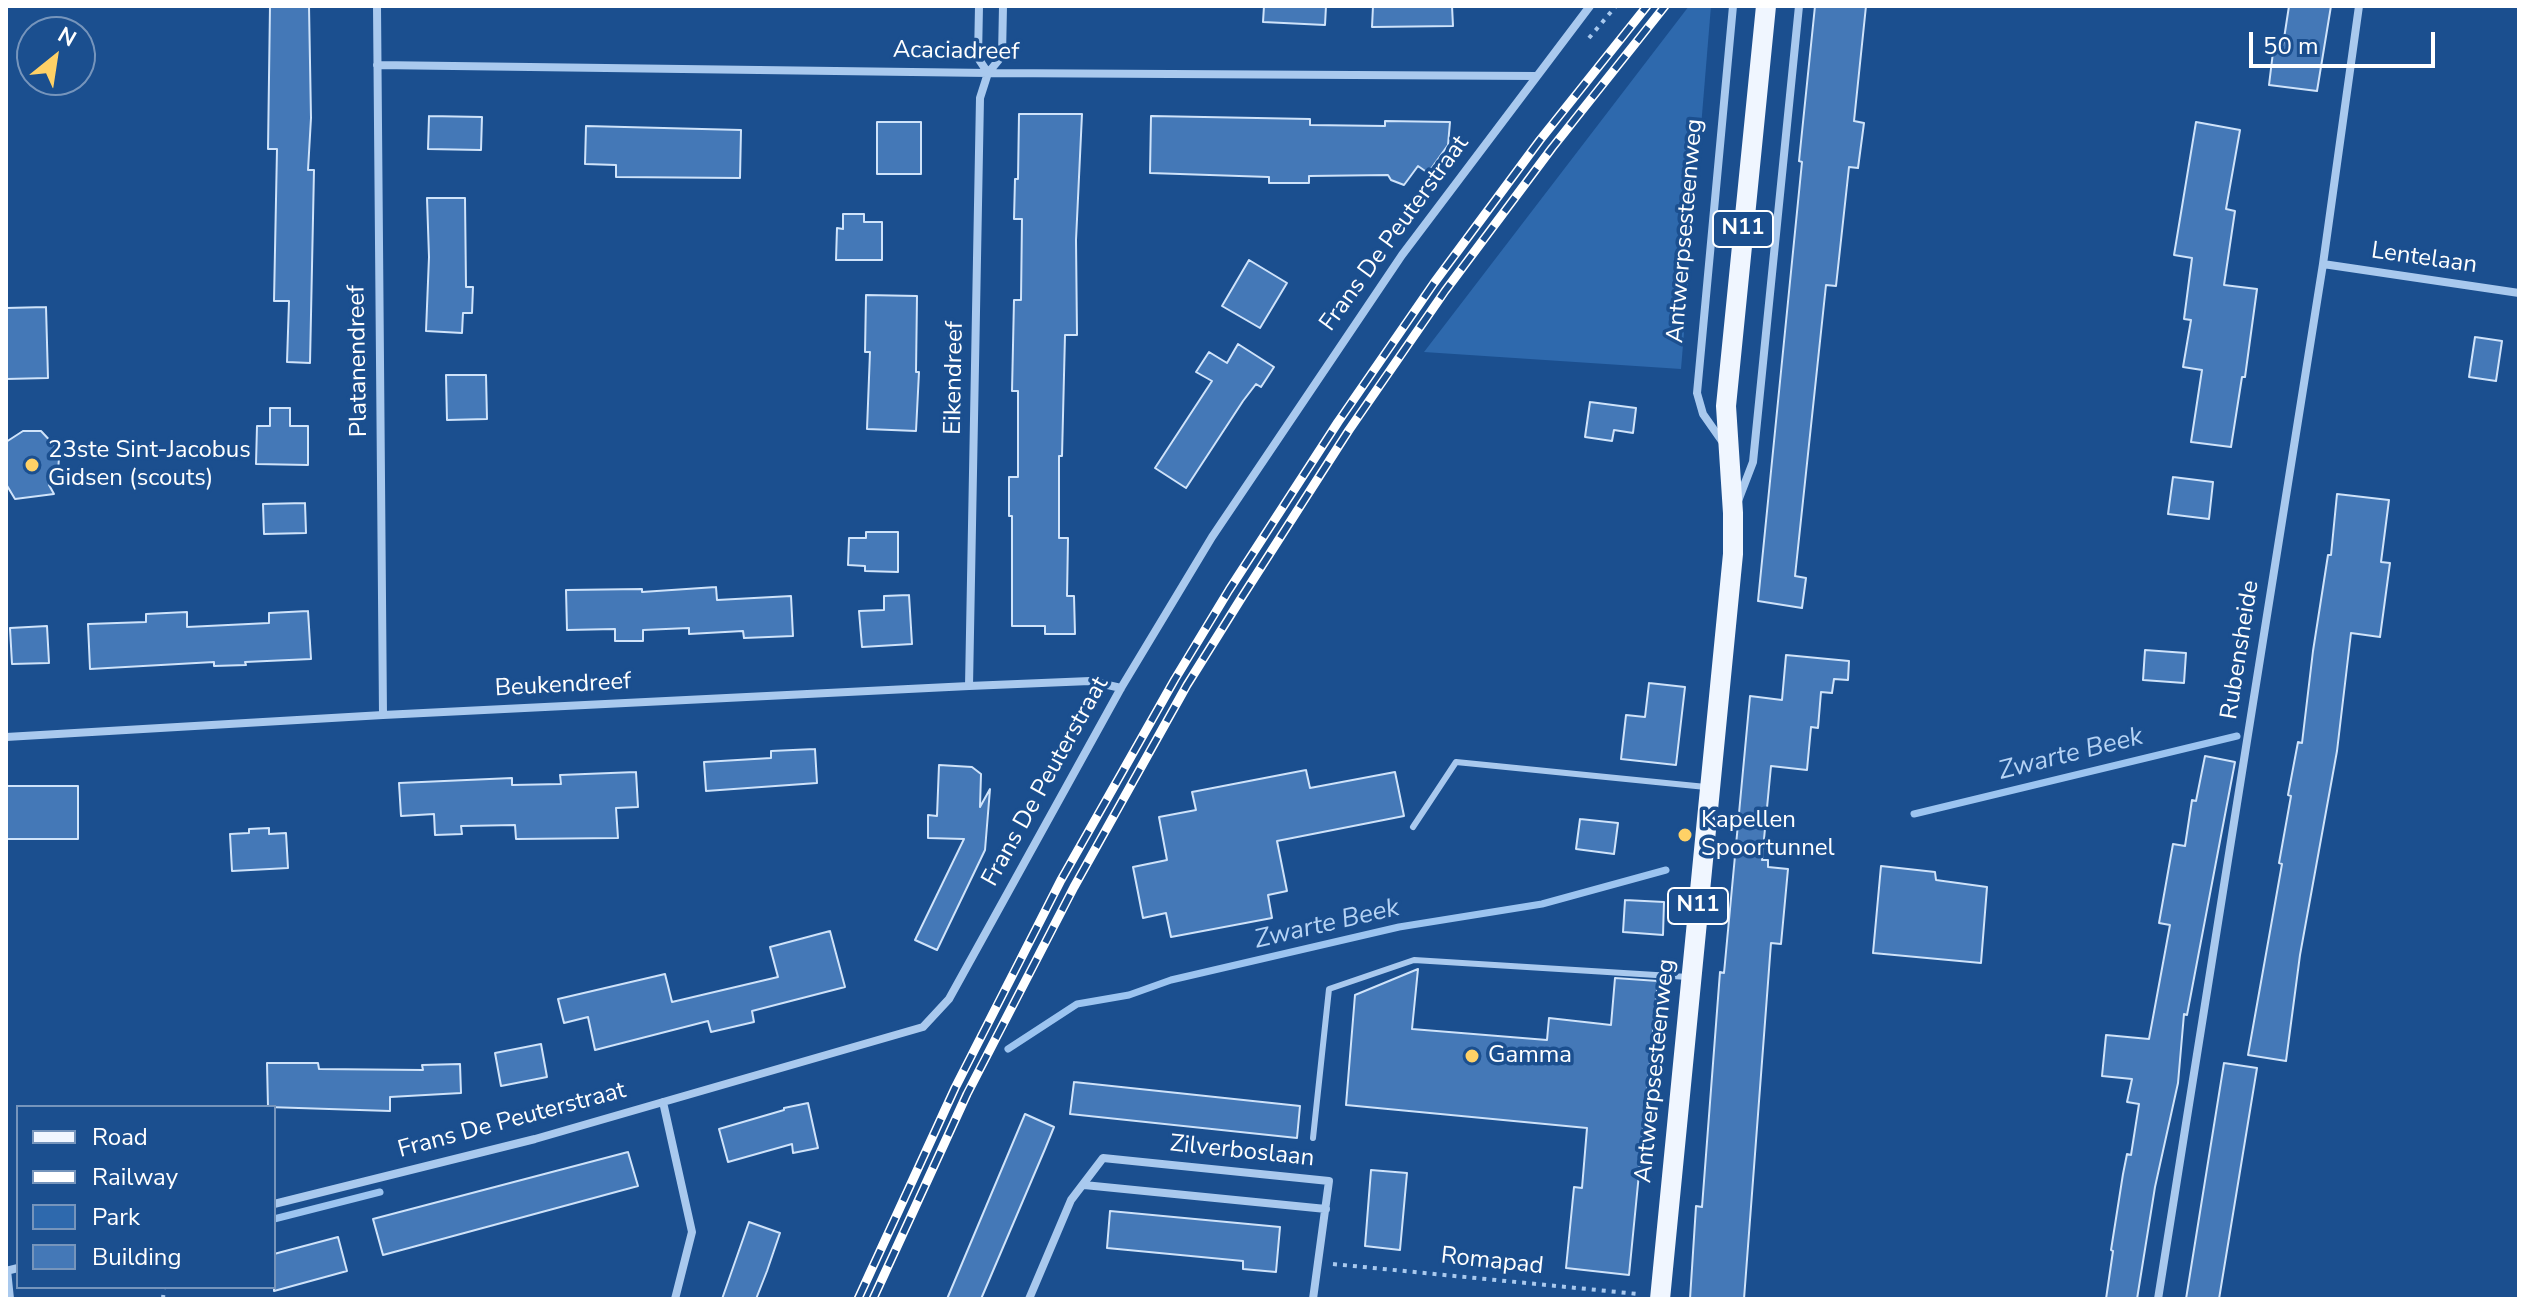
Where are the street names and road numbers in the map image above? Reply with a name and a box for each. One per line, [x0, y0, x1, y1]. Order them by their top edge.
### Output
street label: Acaciadreef [893, 36, 1019, 68]
street label: Antwerpsesteenweg [1662, 118, 1710, 344]
street label: Frans De Peuterstraat [1314, 131, 1476, 337]
road number: N11 [1713, 211, 1773, 247]
street label: Lentelaan [2369, 237, 2479, 281]
street label: Platanendreef [343, 285, 375, 437]
street label: Eikendreef [940, 321, 970, 435]
street label: Rubensheide [2216, 579, 2266, 721]
street label: Beukendreef [494, 668, 632, 704]
street label: Frans De Peuterstraat [977, 672, 1115, 892]
road number: N11 [1668, 888, 1728, 924]
street label: Antwerpsesteenweg [1630, 958, 1682, 1184]
street label: Frans De Peuterstraat [395, 1077, 629, 1165]
street label: Zilverboslaan [1168, 1130, 1316, 1174]
street label: Romapad [1439, 1242, 1545, 1282]

